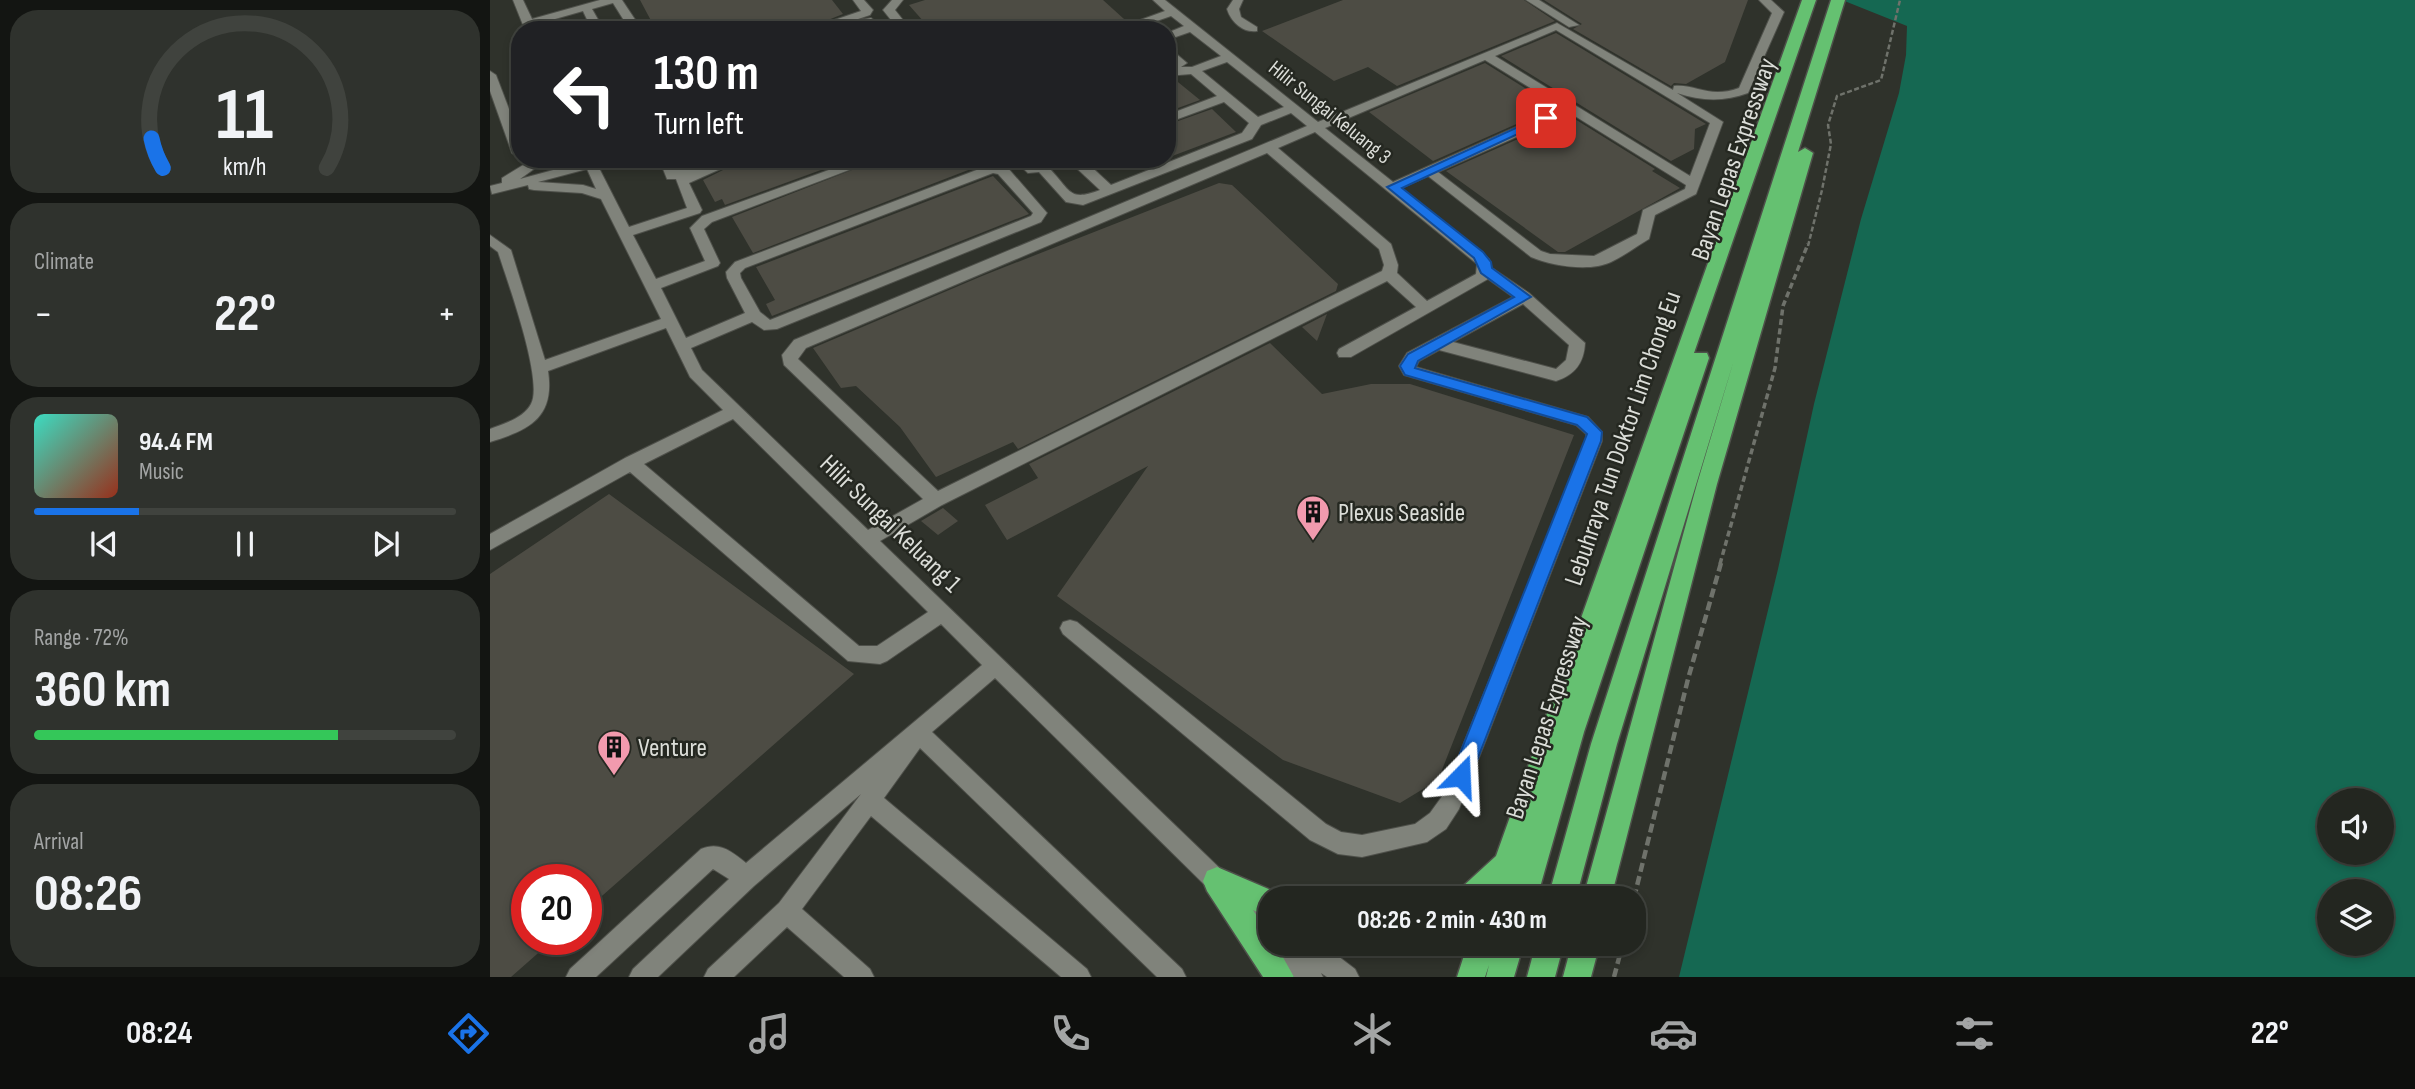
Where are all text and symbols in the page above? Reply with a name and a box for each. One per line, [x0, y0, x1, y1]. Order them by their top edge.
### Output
text: 130 m [654, 45, 759, 104]
icon: left [539, 49, 630, 140]
street label: Bayan Lepas Expressway [1685, 54, 1784, 265]
street label: Hilir Sungai Keluang 3 [1263, 55, 1396, 169]
text: 11 [216, 72, 274, 160]
pin [1516, 88, 1576, 148]
icon: arrive [1527, 99, 1565, 137]
text: Turn left [654, 105, 744, 144]
text: km/h [223, 152, 267, 183]
text: Climate [34, 248, 94, 276]
text: 22° [214, 283, 276, 346]
street label: Lebuhraya Tun Doktor Lim Chong Eu [1559, 287, 1688, 589]
text: − [34, 292, 53, 337]
text: + [437, 292, 456, 337]
text: 94.4 FM [139, 427, 213, 458]
street label: Hilir Sungai Keluang 1 [813, 449, 967, 599]
text: Music [139, 458, 184, 486]
building icon: Plexus Seaside [1294, 493, 1332, 542]
place label: Plexus Seaside [1338, 498, 1465, 529]
icon: previous [85, 525, 123, 563]
icon: pause [226, 525, 264, 563]
icon: next [367, 525, 405, 563]
street label: Bayan Lepas Expressway [1500, 612, 1595, 823]
text: Range · 72% [34, 624, 129, 652]
text: 360 km [34, 659, 171, 722]
building icon: Venture [595, 728, 633, 777]
place label: Venture [638, 733, 707, 764]
position arrow [1424, 739, 1498, 813]
map controls [2317, 788, 2394, 956]
button: sound [2317, 788, 2394, 865]
text: Arrival [34, 828, 83, 856]
text: 08:26 [34, 863, 142, 926]
speed limit sign: 20 [511, 864, 602, 955]
button: layers [2317, 879, 2394, 956]
text: 08:26 · 2 min · 430 m [1357, 905, 1547, 936]
icon: directions [444, 1009, 493, 1058]
icon: music [745, 1009, 794, 1058]
icon: phone [1046, 1009, 1095, 1058]
icon: climate [1348, 1009, 1397, 1058]
icon: car [1649, 1009, 1698, 1058]
icon: filters [1950, 1009, 1999, 1058]
text: 08:24 [126, 1014, 192, 1053]
text: 22° [2251, 1014, 2289, 1053]

